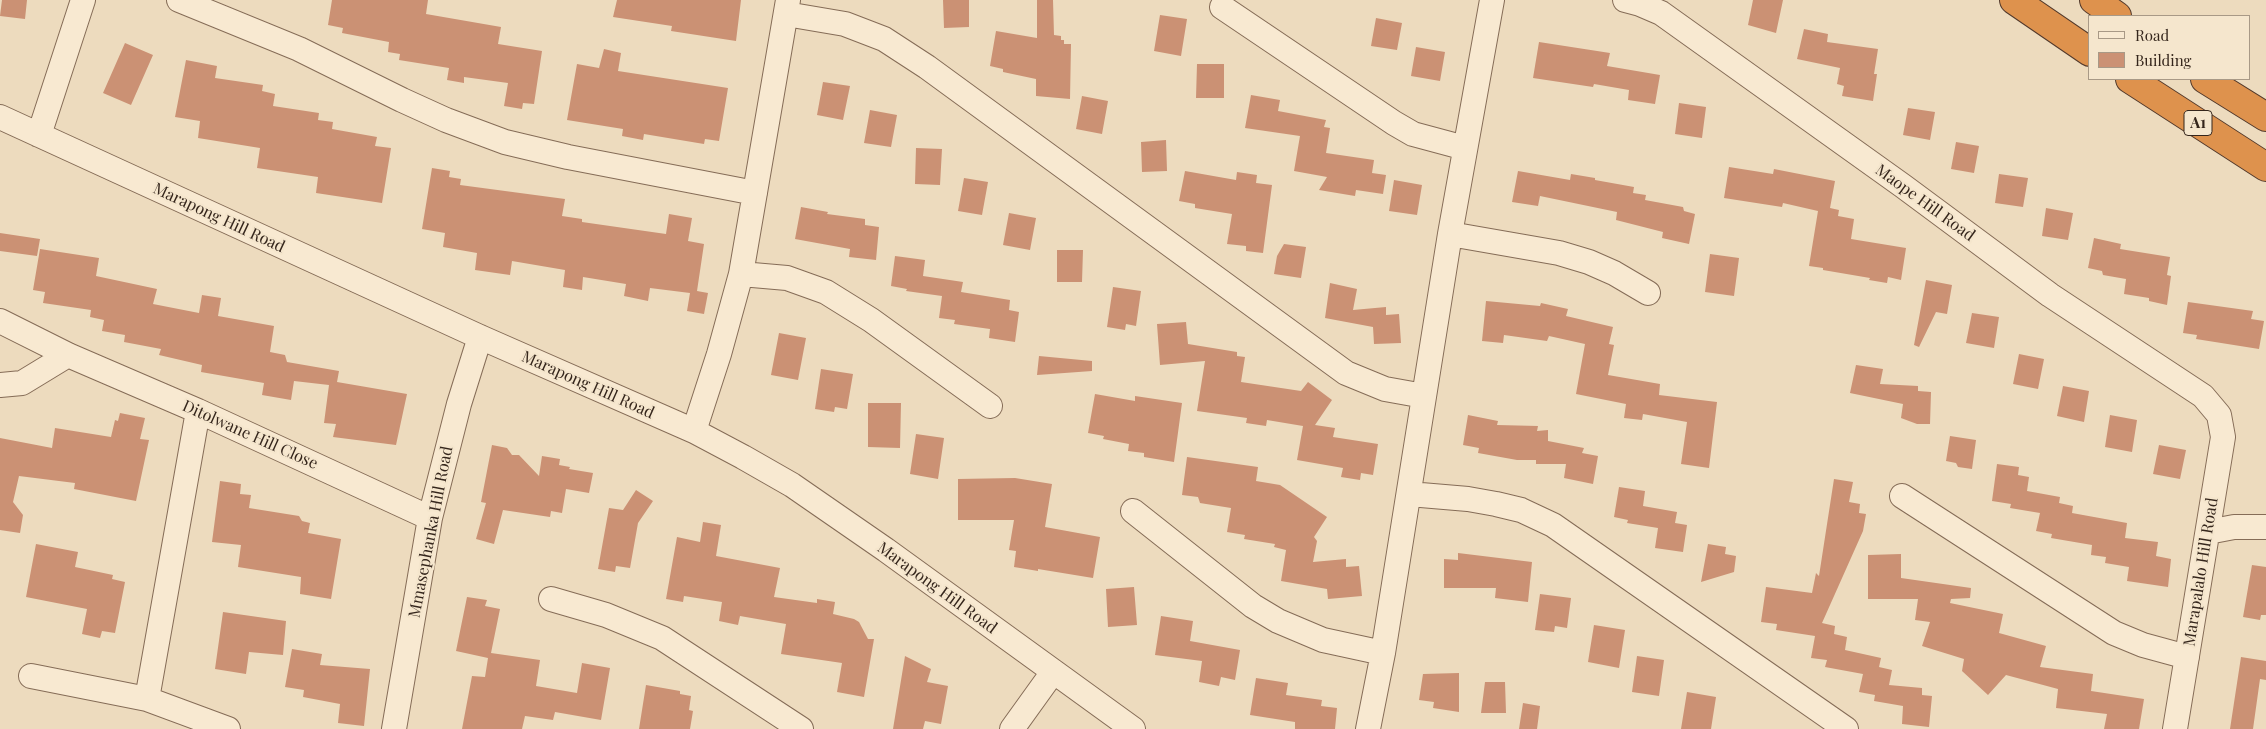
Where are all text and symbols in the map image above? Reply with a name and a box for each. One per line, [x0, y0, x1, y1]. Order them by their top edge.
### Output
legend [2088, 15, 2251, 80]
text: Road [2135, 25, 2169, 45]
text: Building [2135, 50, 2191, 70]
road number: A1 [2184, 110, 2212, 136]
street label: Maope Hill Road [1872, 160, 1978, 246]
street label: Marapong Hill Road [150, 179, 288, 257]
street label: Marapong Hill Road [519, 347, 657, 423]
street label: Ditolwane Hill Close [179, 396, 321, 474]
street label: Mmasephanka Hill Road [405, 445, 457, 619]
street label: Marapalalo Hill Road [2180, 496, 2222, 648]
street label: Marapong Hill Road [873, 538, 1001, 638]

